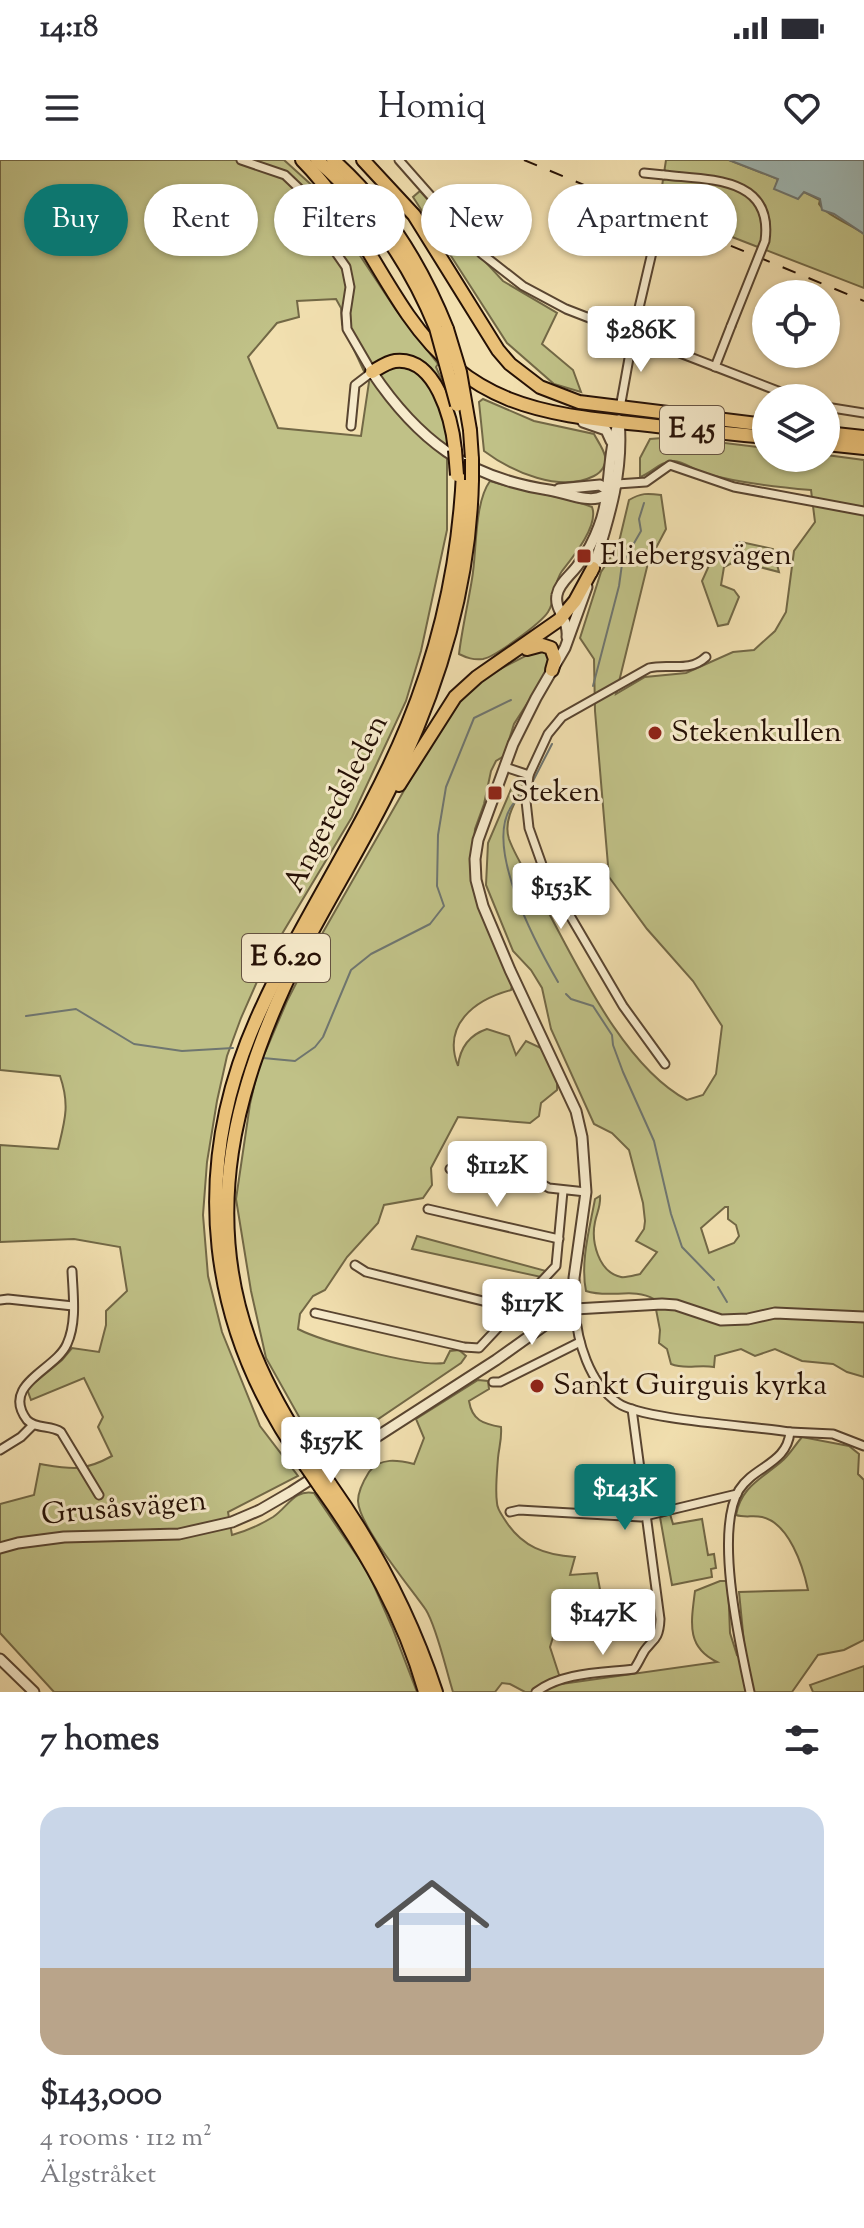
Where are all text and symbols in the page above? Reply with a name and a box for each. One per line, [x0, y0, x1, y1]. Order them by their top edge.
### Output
text: 14:18 [40, 7, 98, 50]
text: Homiq [378, 82, 486, 134]
icon: menu [40, 86, 84, 130]
icon: heart [780, 86, 824, 130]
chip: Buy [24, 184, 128, 256]
chip: Rent [144, 184, 258, 256]
chip: Filters [274, 184, 405, 256]
chip: New [421, 184, 532, 256]
chip: Apartment [548, 184, 737, 256]
map controls [752, 280, 840, 472]
button: locate [752, 280, 840, 368]
pin: $286K [585, 306, 697, 374]
text: $286K [606, 313, 676, 350]
button: layers [752, 384, 840, 472]
road number: E 45 [660, 406, 724, 454]
place label: Eliebergsvägen [600, 535, 792, 578]
marker: Eliebergsvägen [575, 547, 593, 565]
street label: Angeredsleden [274, 707, 400, 900]
place label: Stekenkullen [671, 712, 842, 755]
marker: Stekenkullen [646, 724, 664, 742]
place label: Steken [511, 772, 601, 815]
marker: Steken [486, 784, 504, 802]
pin: $153K [505, 863, 617, 931]
text: $153K [531, 870, 591, 907]
road number: E 6.20 [242, 934, 330, 982]
pin: $112K [441, 1141, 553, 1209]
text: $112K [466, 1148, 528, 1185]
pin: $117K [476, 1279, 588, 1347]
text: $117K [500, 1286, 564, 1323]
place label: Sankt Guirguis kyrka [553, 1365, 827, 1408]
marker: Sankt Guirguis kyrka [528, 1377, 546, 1395]
pin: $157K [275, 1417, 387, 1485]
text: $157K [299, 1424, 363, 1461]
pin: $143K [569, 1464, 681, 1532]
text: $143K [592, 1471, 658, 1508]
street label: Grusåsvägen [40, 1480, 209, 1538]
pin: $147K [547, 1589, 659, 1657]
text: $147K [569, 1596, 637, 1633]
text: 7 homes [40, 1716, 159, 1765]
icon: filters [780, 1718, 824, 1762]
icon: home [360, 1859, 504, 2003]
text: $143,000 [40, 2071, 162, 2120]
text: 4 rooms · 112 m² [40, 2120, 212, 2157]
text: Älgstråket [40, 2157, 156, 2194]

